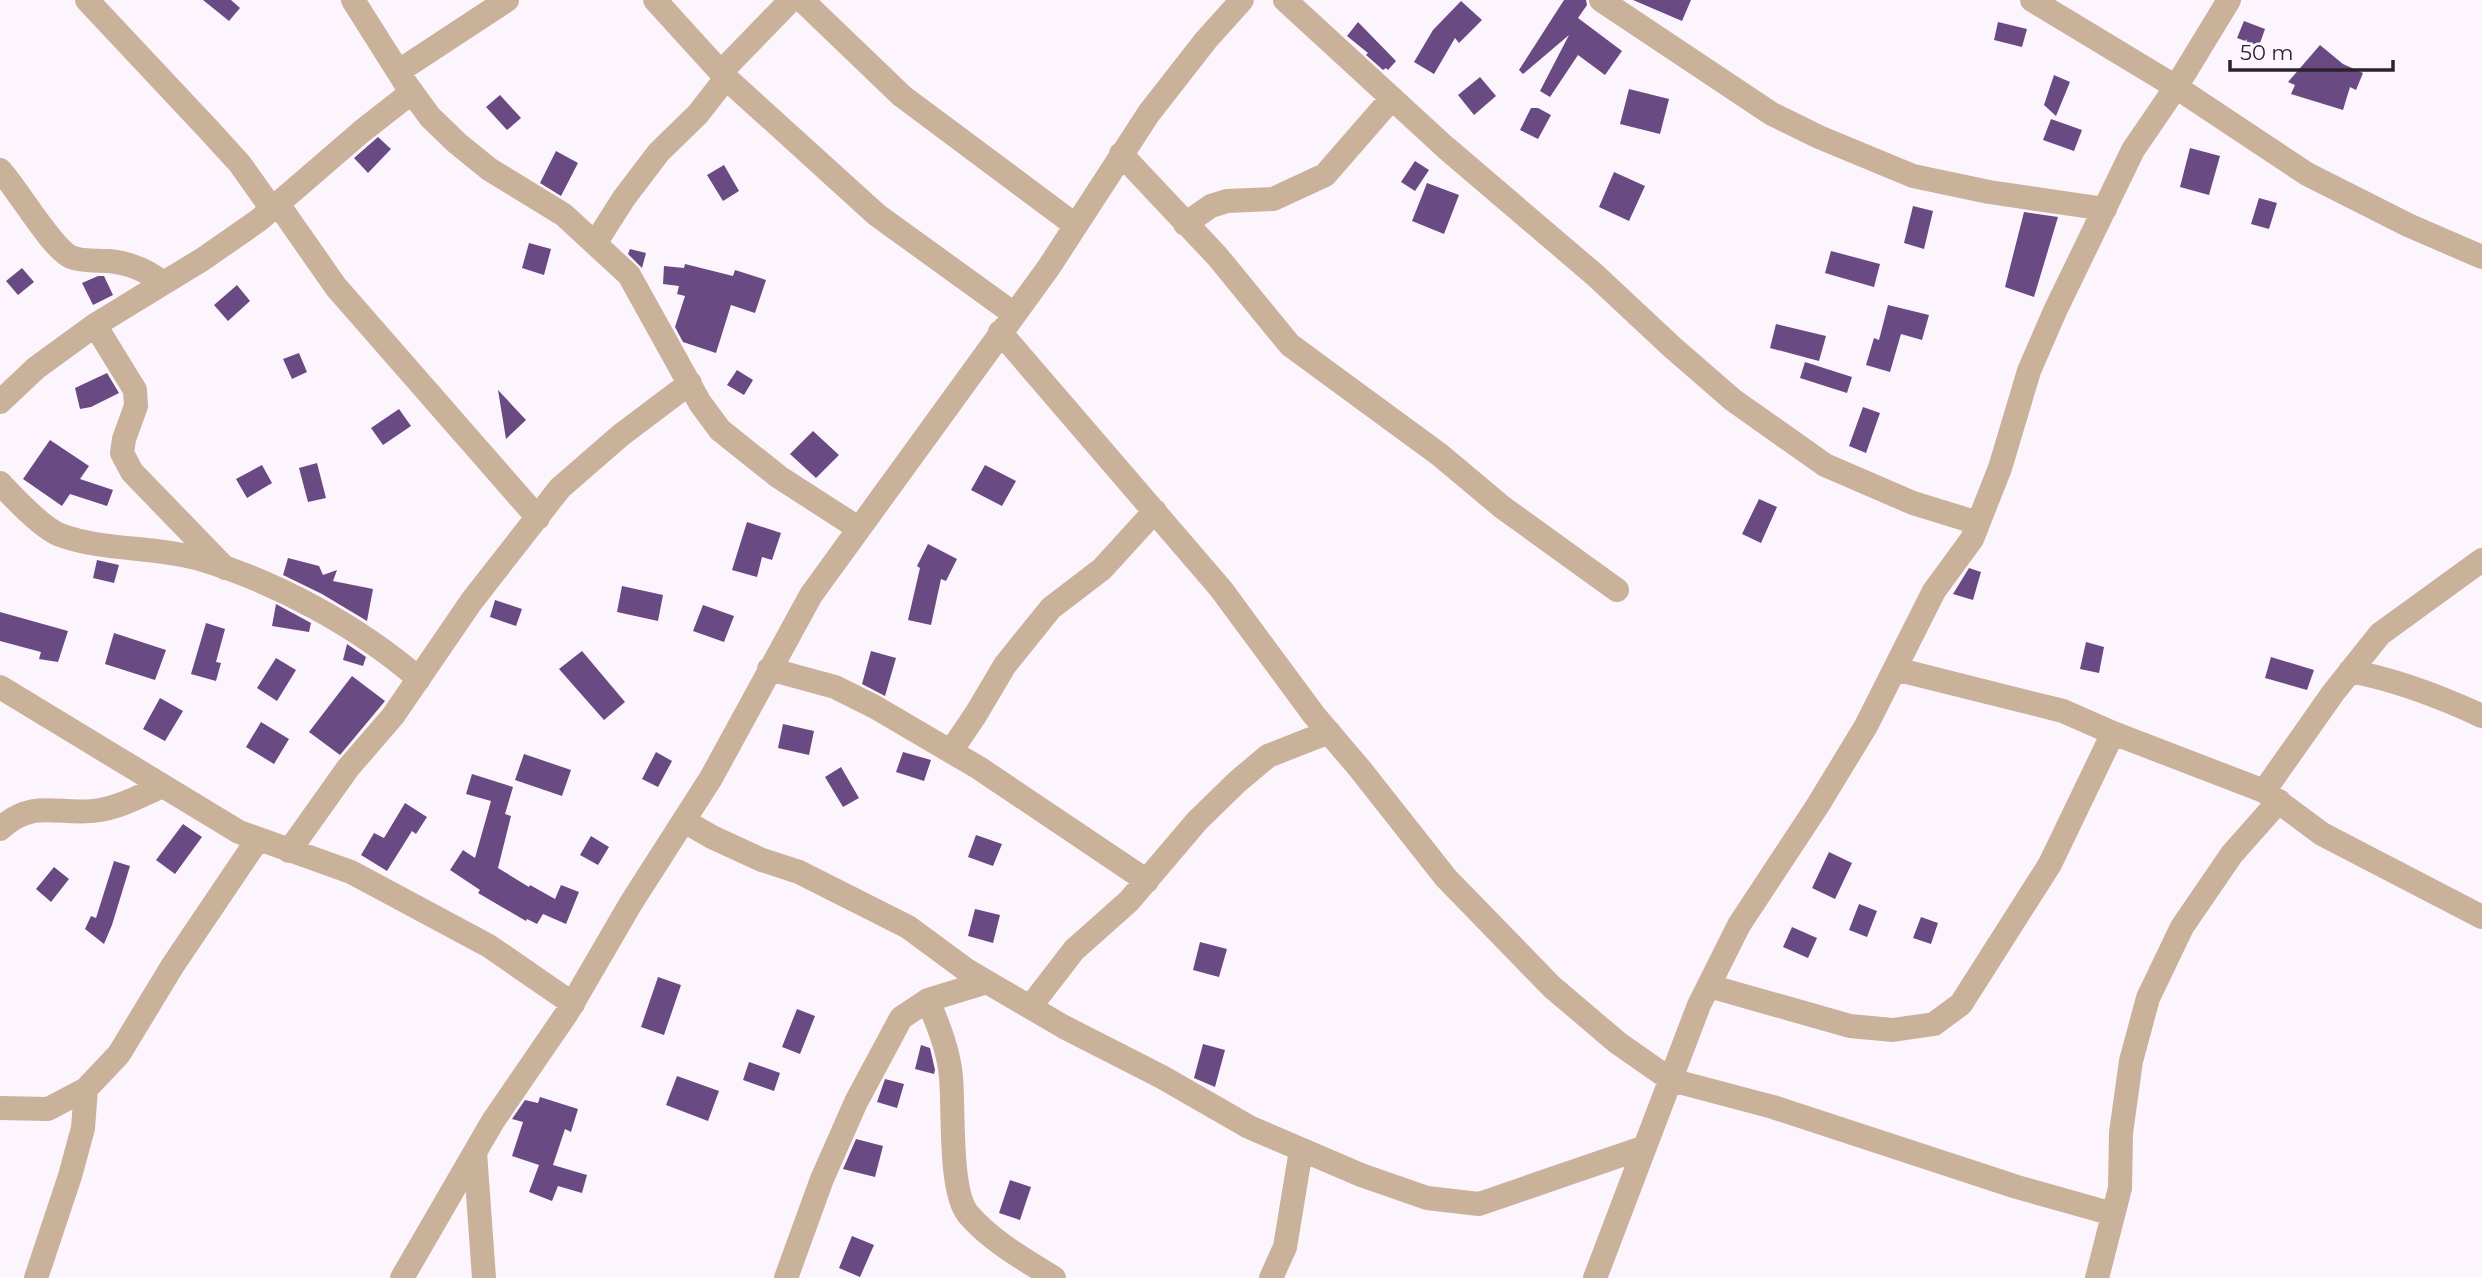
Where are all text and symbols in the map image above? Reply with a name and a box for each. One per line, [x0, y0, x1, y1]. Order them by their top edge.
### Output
scale bar [2230, 28, 2393, 72]
text: 50 m [2240, 40, 2294, 65]

